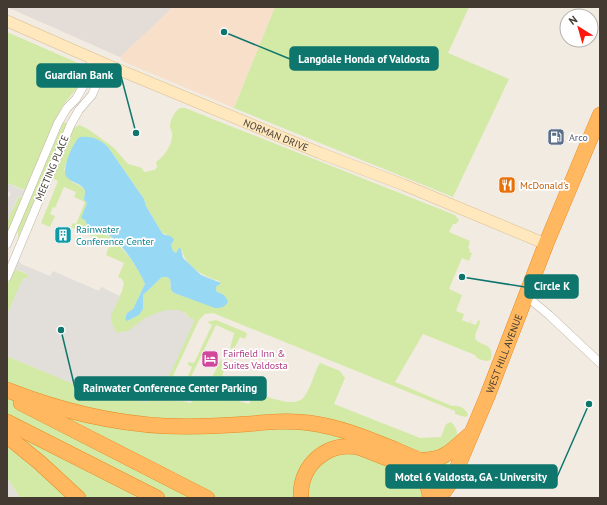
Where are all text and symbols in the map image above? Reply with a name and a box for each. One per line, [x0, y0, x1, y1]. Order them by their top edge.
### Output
north arrow [559, 8, 599, 48]
text: N [566, 12, 580, 28]
callout: Langdale Honda of Valdosta [290, 47, 438, 70]
text: Langdale Honda of Valdosta [298, 52, 430, 66]
callout: Guardian Bank [37, 64, 121, 87]
text: Guardian Bank [45, 68, 114, 82]
street label: NORMAN DRIVE [241, 116, 310, 154]
fuel station icon: Arco [546, 127, 566, 147]
place label: Arco [569, 131, 588, 144]
street label: MEETING PLACE [32, 133, 72, 203]
restaurant icon: McDonald's [497, 175, 517, 195]
place label: McDonald's [520, 179, 569, 192]
place label: Rainwater Conference Center [76, 223, 155, 248]
building icon: Rainwater Conference Center [53, 225, 73, 245]
callout: Circle K [525, 275, 578, 298]
text: Circle K [534, 279, 570, 293]
street label: WEST HILL AVENUE [483, 312, 525, 395]
place label: Fairfield Inn & Suites Valdosta [223, 347, 288, 372]
hotel icon: Fairfield Inn & Suites Valdosta [200, 349, 220, 369]
callout: Rainwater Conference Center Parking [75, 377, 266, 400]
text: Rainwater Conference Center Parking [83, 381, 257, 395]
callout: Motel 6 Valdosta, GA - University [386, 465, 557, 488]
text: Motel 6 Valdosta, GA - University [395, 470, 548, 484]

